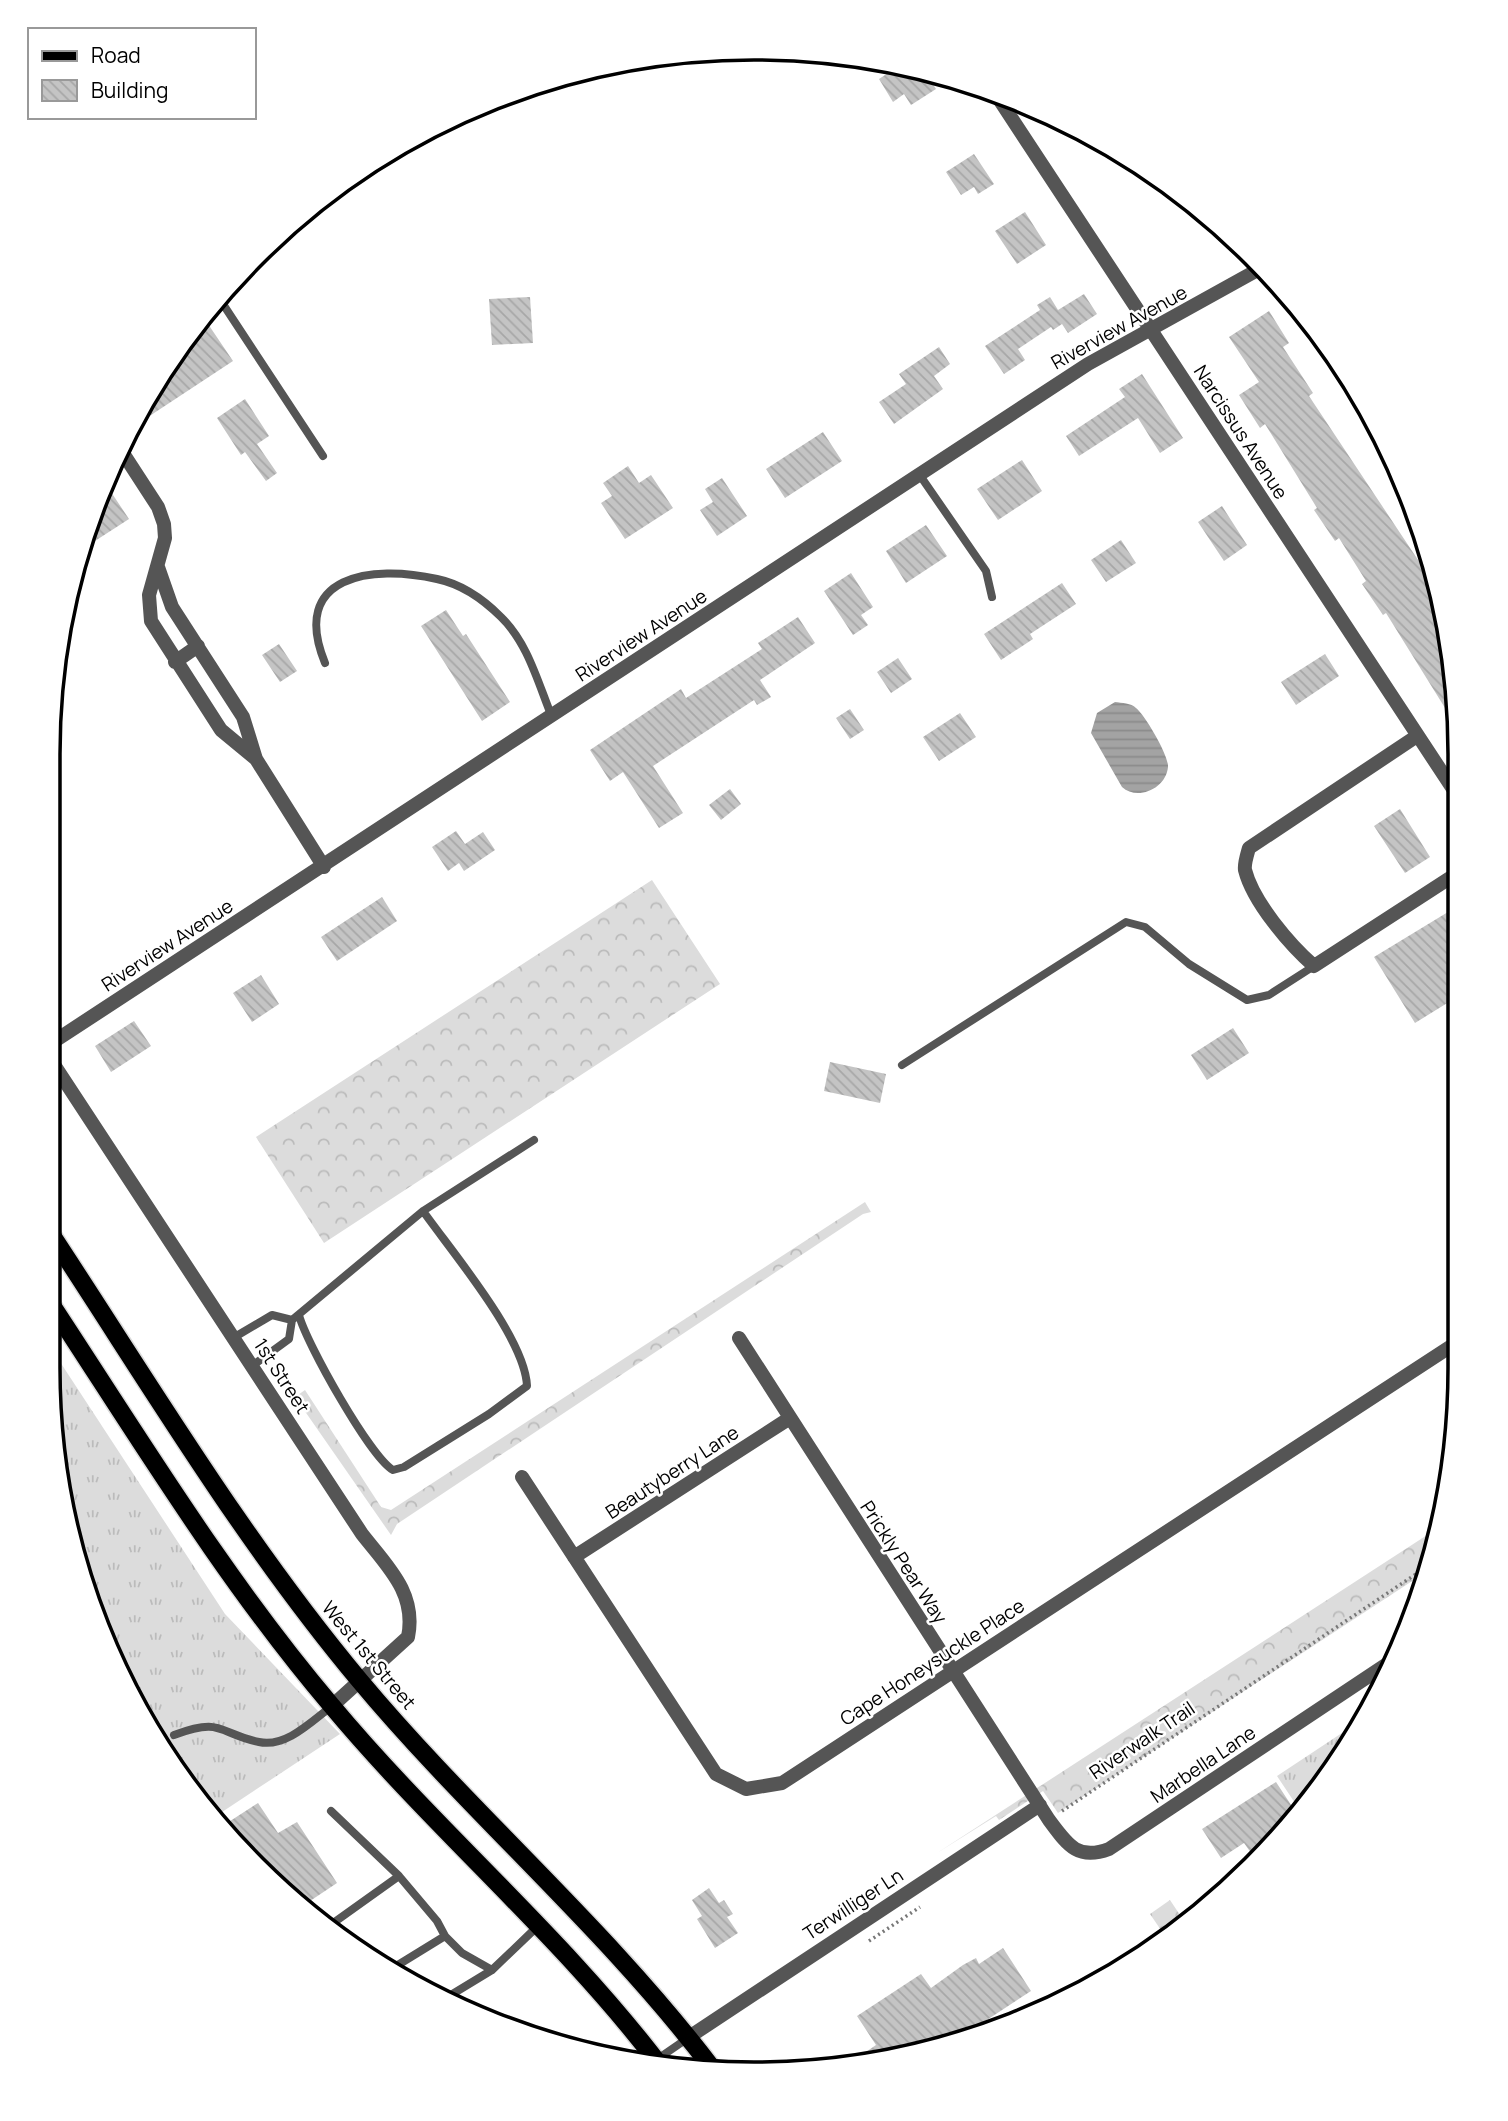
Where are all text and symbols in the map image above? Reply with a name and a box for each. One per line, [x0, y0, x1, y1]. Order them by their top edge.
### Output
legend [28, 28, 256, 119]
text: Road [91, 41, 141, 69]
text: Building [91, 76, 168, 104]
street label: Riverview Avenue [1046, 279, 1192, 375]
street label: Narcissus Avenue [1188, 360, 1294, 504]
street label: Riverview Avenue [570, 583, 712, 687]
street label: Riverview Avenue [96, 893, 238, 997]
street label: 1st Street [248, 1333, 316, 1419]
street label: Beautyberry Lane [600, 1419, 744, 1525]
street label: Prickly Pear Way [855, 1496, 953, 1628]
street label: Cape Honeysuckle Place [835, 1593, 1029, 1731]
street label: West 1st Street [316, 1595, 422, 1715]
street label: Riverwalk Trail [1084, 1695, 1200, 1785]
street label: Marbella Lane [1145, 1719, 1261, 1809]
street label: Terwilliger Ln [798, 1862, 908, 1946]

